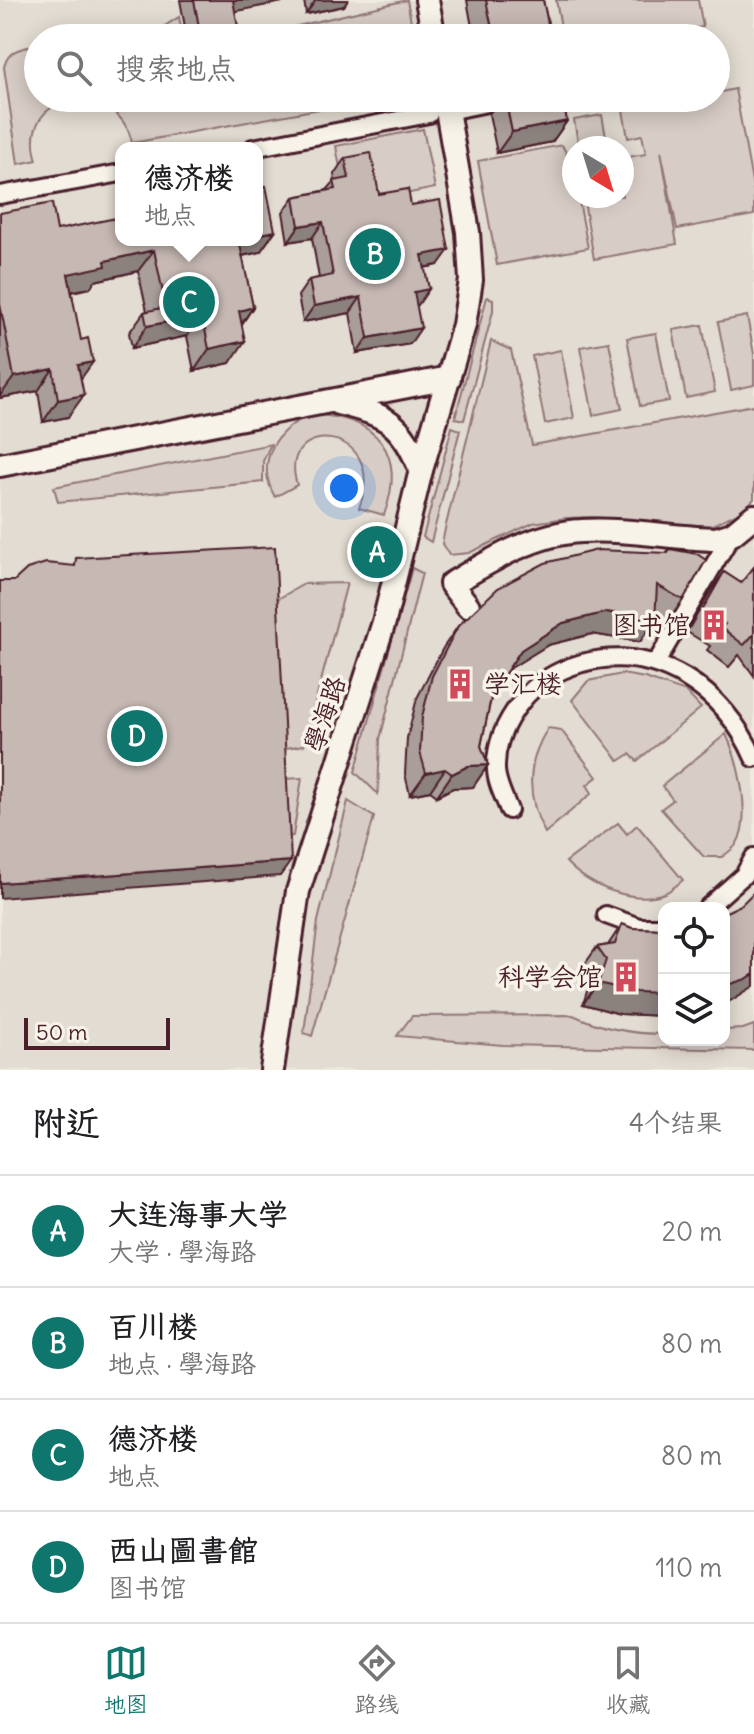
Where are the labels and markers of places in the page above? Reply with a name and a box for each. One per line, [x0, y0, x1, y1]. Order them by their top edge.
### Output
pin: B [349, 224, 401, 284]
pin: C [163, 272, 215, 332]
pin: A [351, 522, 403, 582]
place label: 图书馆 [612, 608, 690, 641]
building icon: 图书馆 [697, 608, 731, 642]
building icon: 学汇楼 [443, 667, 477, 701]
place label: 学汇楼 [484, 667, 562, 700]
pin: D [111, 706, 163, 766]
place label: 科学会馆 [498, 960, 602, 993]
building icon: 科学会馆 [609, 960, 643, 994]

